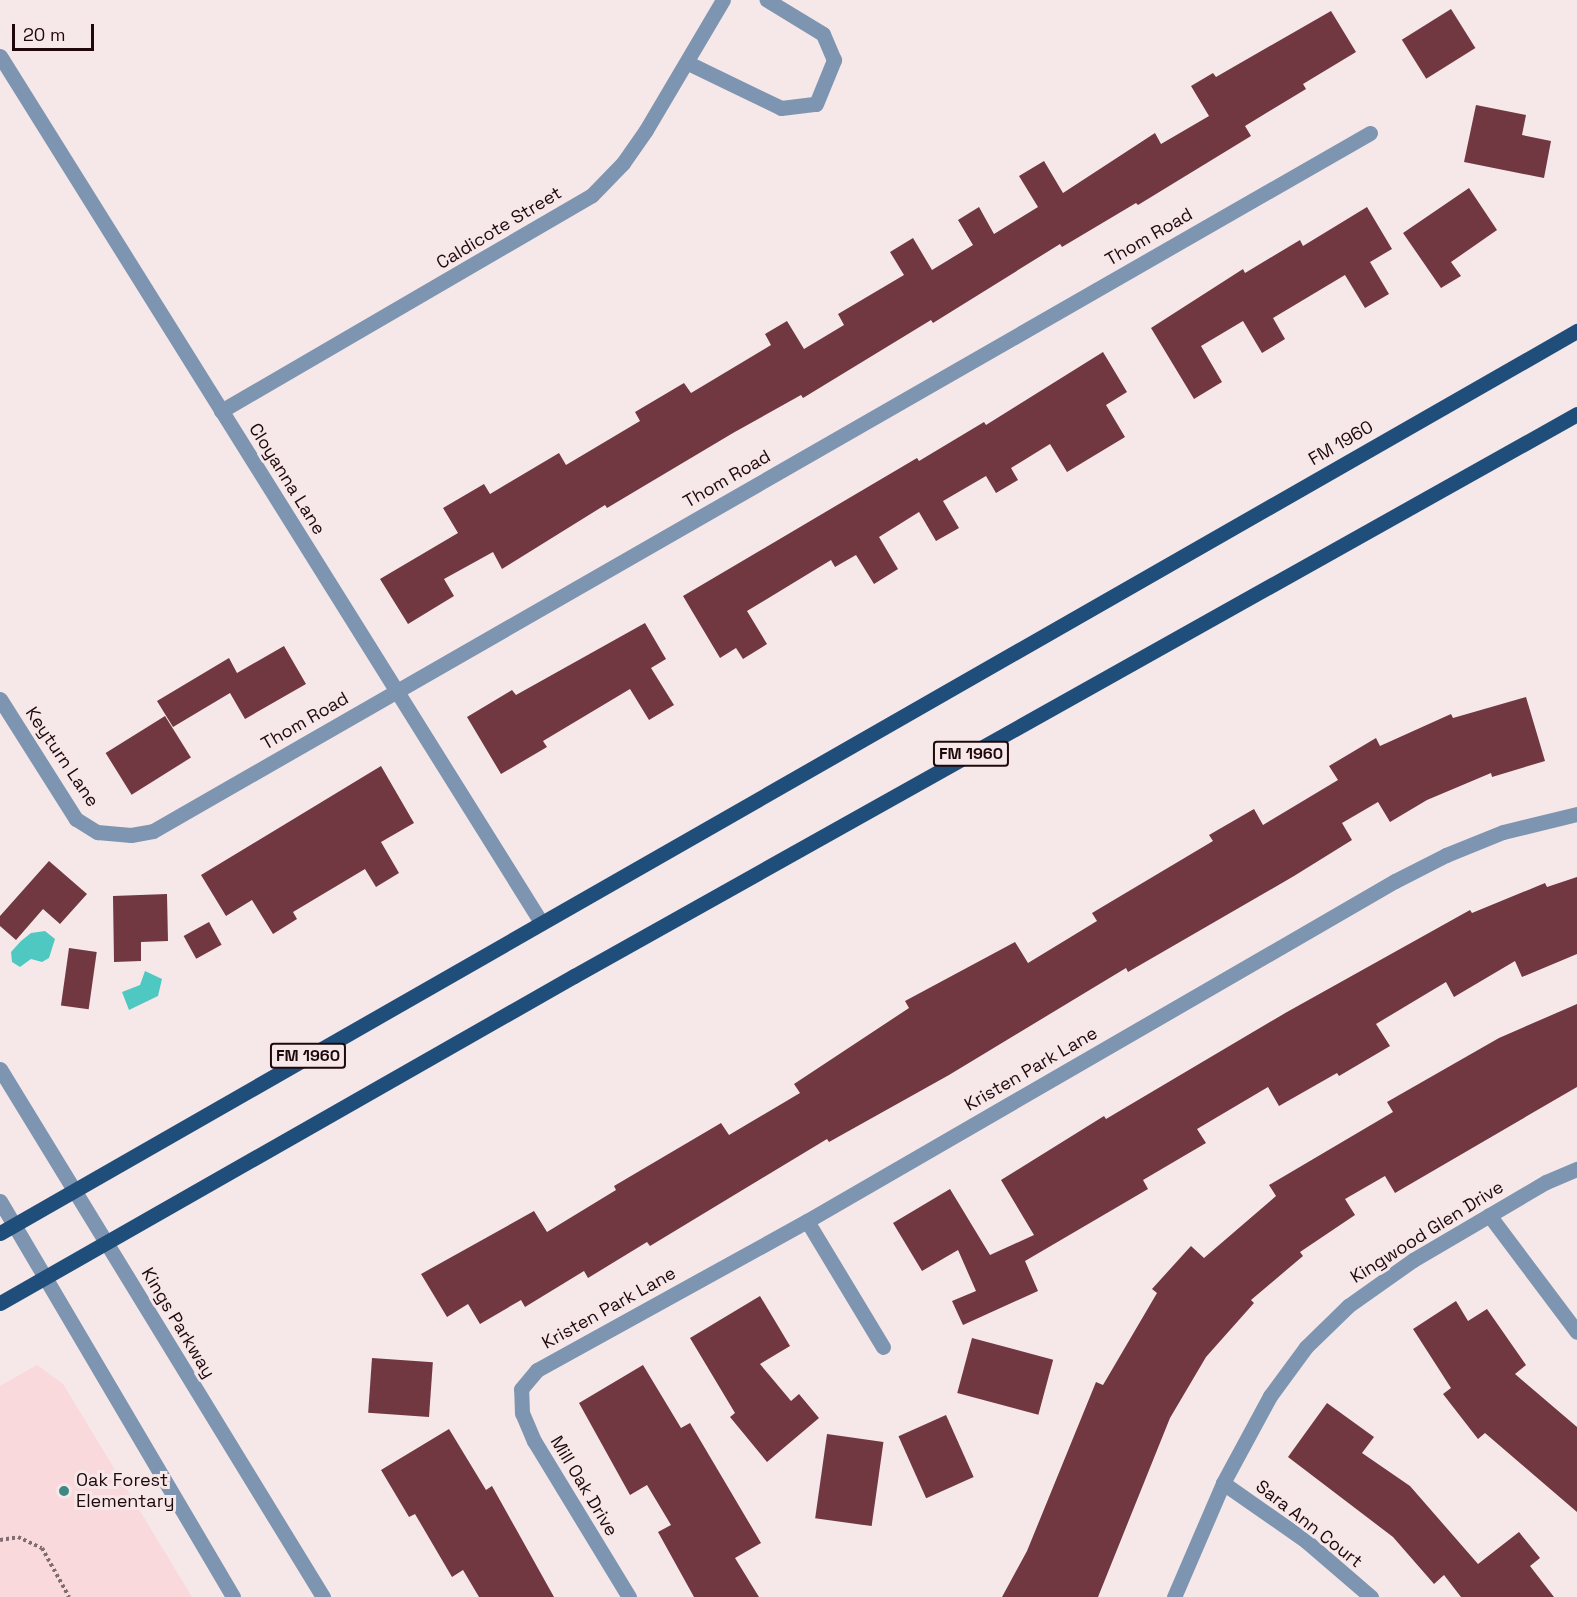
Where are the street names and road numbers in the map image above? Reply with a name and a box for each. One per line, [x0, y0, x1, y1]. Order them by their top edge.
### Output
street label: Caldicote Street [433, 182, 565, 274]
street label: Thom Road [1102, 203, 1196, 271]
street label: FM 1960 [1305, 416, 1377, 470]
street label: Cloyanna Lane [244, 419, 330, 539]
street label: Thom Road [680, 445, 774, 513]
street label: Thom Road [258, 687, 352, 755]
street label: Keyturn Lane [21, 703, 103, 811]
road number: FM 1960 [932, 741, 1010, 767]
street label: Kristen Park Lane [961, 1022, 1101, 1116]
road number: FM 1960 [269, 1043, 347, 1069]
street label: Kingwood Glen Drive [1346, 1176, 1508, 1288]
street label: Kristen Park Lane [538, 1262, 680, 1354]
street label: Kings Parkway [137, 1264, 219, 1382]
street label: Mill Oak Drive [546, 1432, 622, 1540]
street label: Sara Ann Court [1251, 1476, 1367, 1572]

